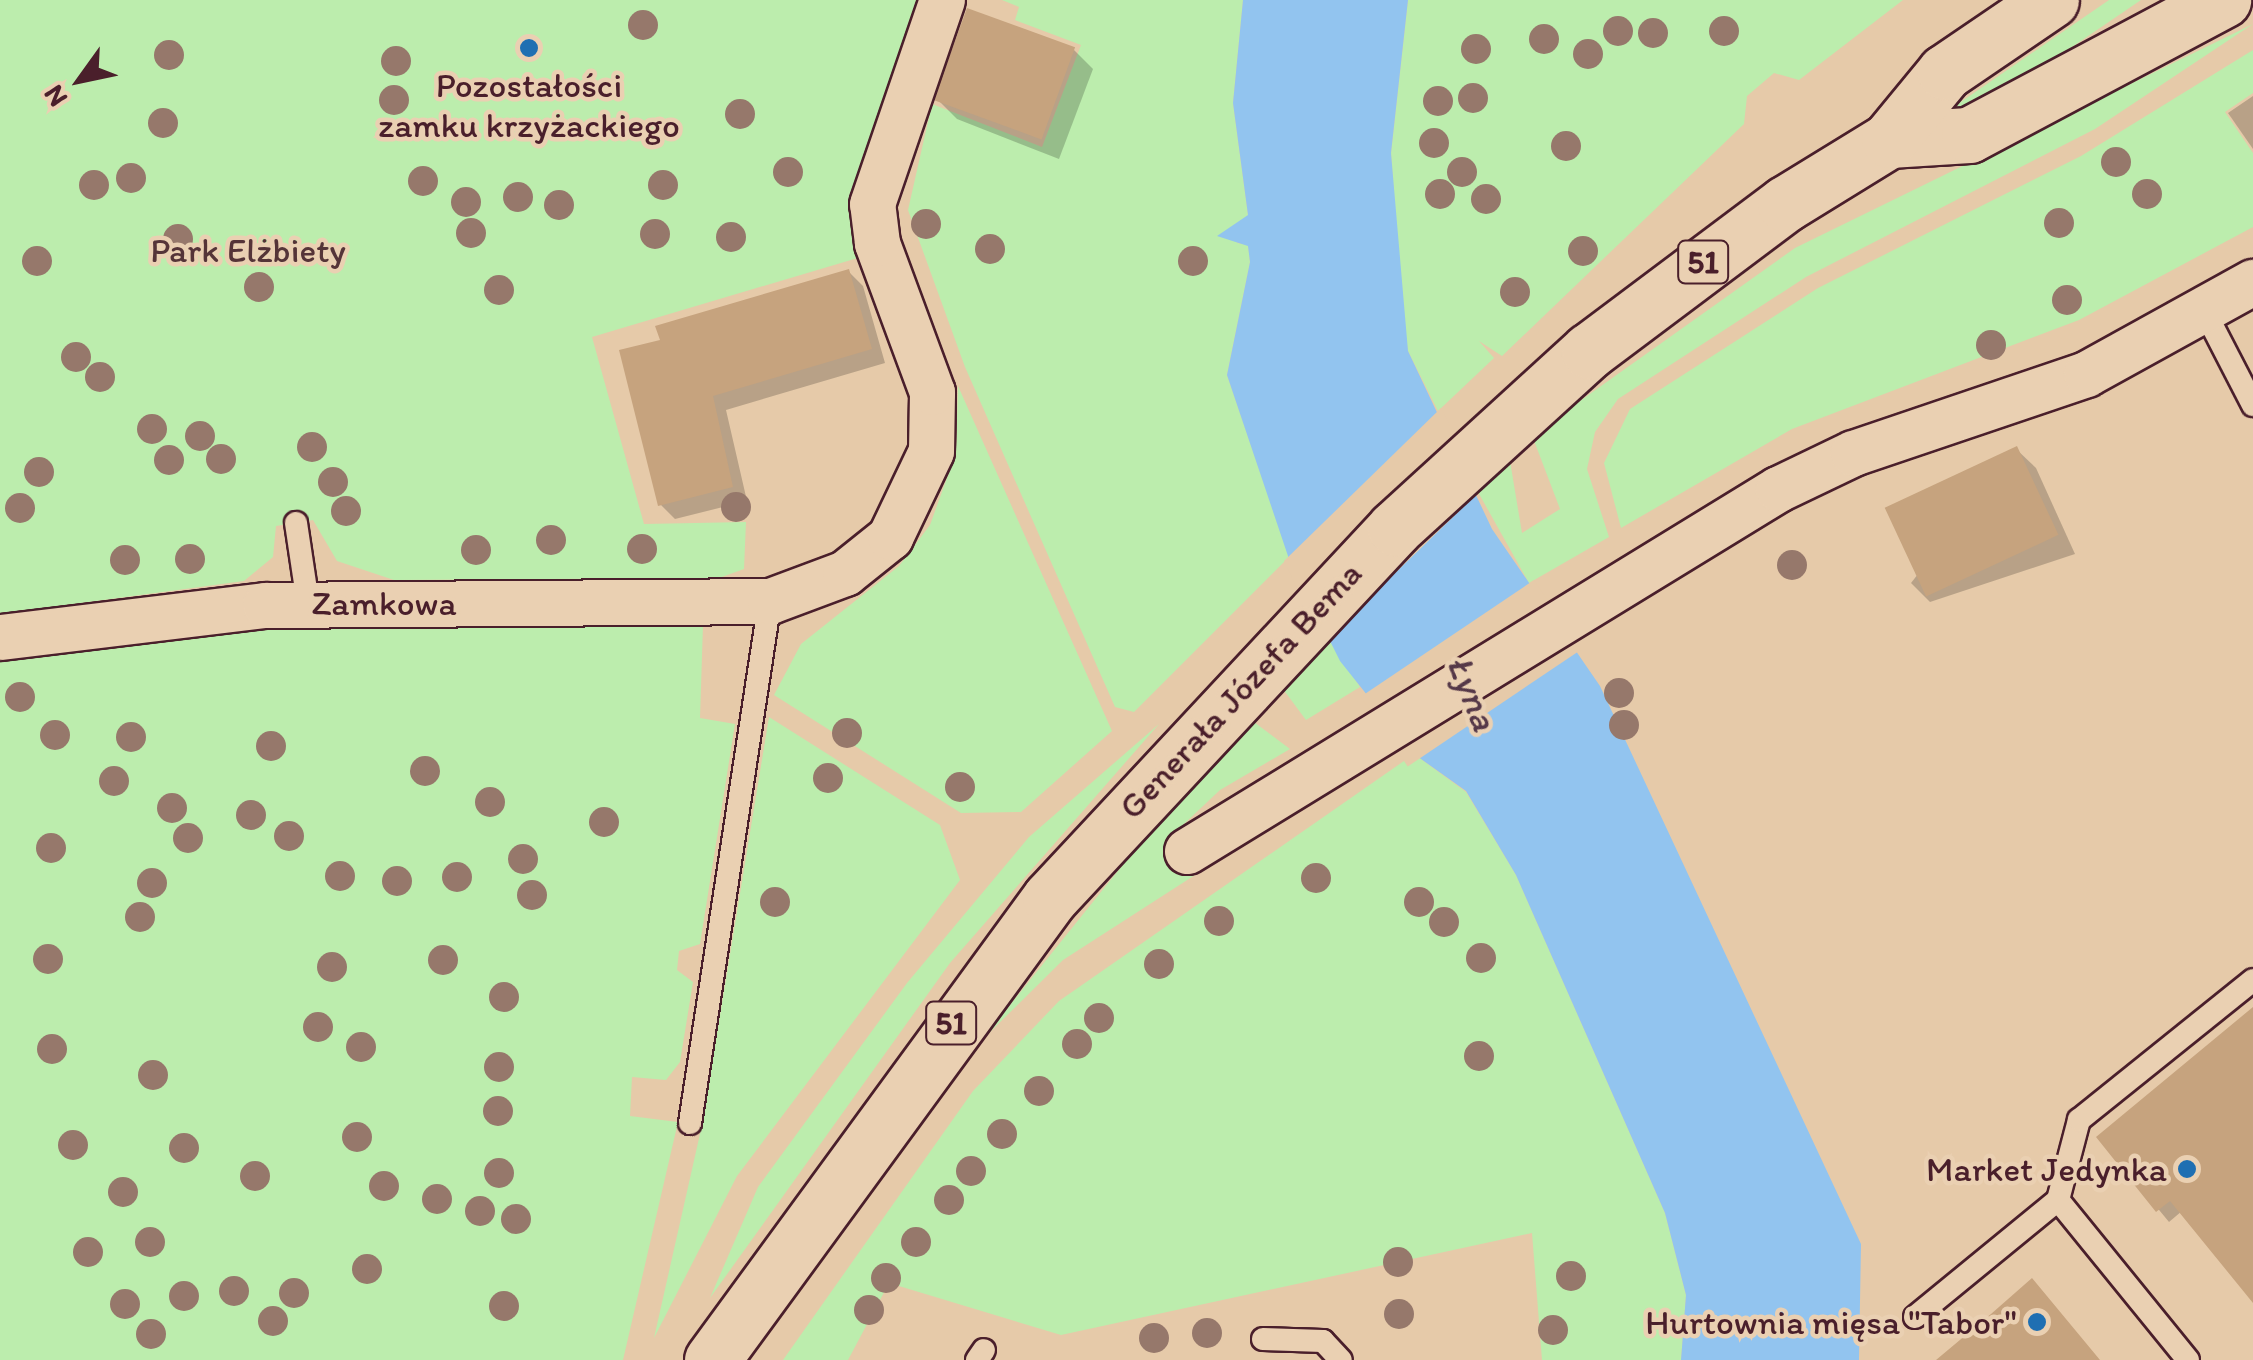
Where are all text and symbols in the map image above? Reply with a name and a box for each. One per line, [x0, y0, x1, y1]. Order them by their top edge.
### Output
north arrow [30, 30, 130, 130]
marker: Pozostałości zamku krzyżackiego [518, 37, 540, 59]
place label: Pozostałości zamku krzyżackiego [378, 64, 680, 146]
text: N [35, 79, 74, 114]
park label: Park Elżbiety [150, 229, 346, 271]
road number: 51 [1676, 235, 1730, 289]
street label: Generała Józefa Bema [1110, 553, 1370, 827]
street label: Zamkowa [311, 582, 457, 624]
water label: Łyna [1436, 649, 1508, 737]
road number: 51 [924, 996, 978, 1050]
place label: Market Jedynka [1927, 1148, 2167, 1190]
marker: Market Jedynka [2176, 1158, 2198, 1180]
place label: Hurtownia mięsa "Tabor" [1645, 1301, 2017, 1343]
marker: Hurtownia mięsa "Tabor" [2026, 1311, 2048, 1333]

